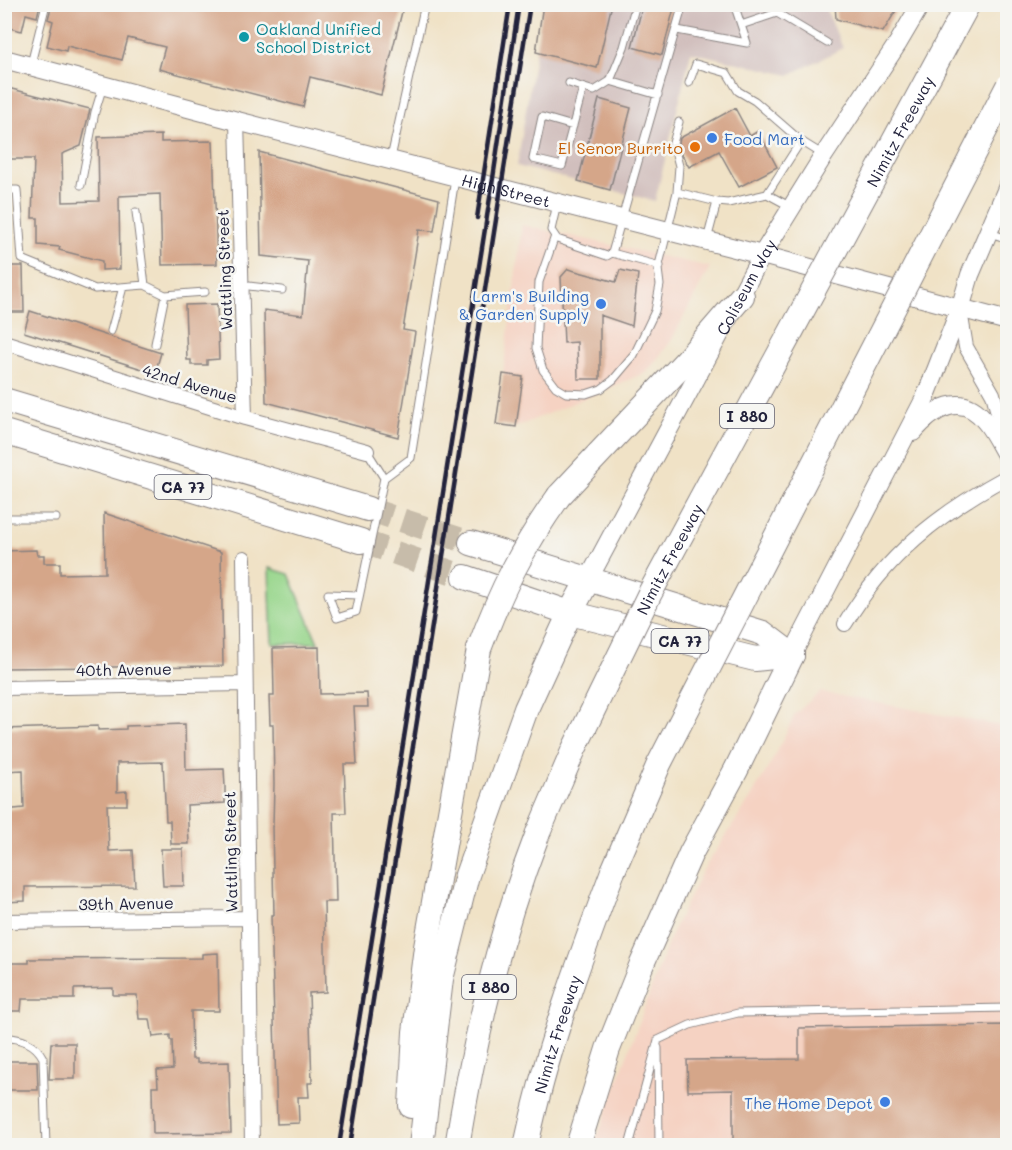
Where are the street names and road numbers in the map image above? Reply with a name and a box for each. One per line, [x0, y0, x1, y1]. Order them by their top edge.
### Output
street label: Nimitz Freeway [861, 72, 938, 190]
street label: High Street [460, 168, 553, 211]
street label: Wattling Street [211, 209, 237, 331]
street label: Coliseum Way [711, 234, 780, 338]
street label: 42nd Avenue [140, 359, 240, 407]
road number: I 880 [720, 404, 774, 428]
road number: CA 77 [154, 475, 212, 499]
street label: Nimitz Freeway [631, 499, 707, 618]
road number: CA 77 [652, 629, 708, 653]
street label: 40th Avenue [76, 658, 172, 680]
street label: Wattling Street [218, 791, 242, 913]
street label: 39th Avenue [78, 892, 174, 914]
street label: Nimitz Freeway [528, 972, 585, 1096]
road number: I 880 [462, 975, 516, 999]

